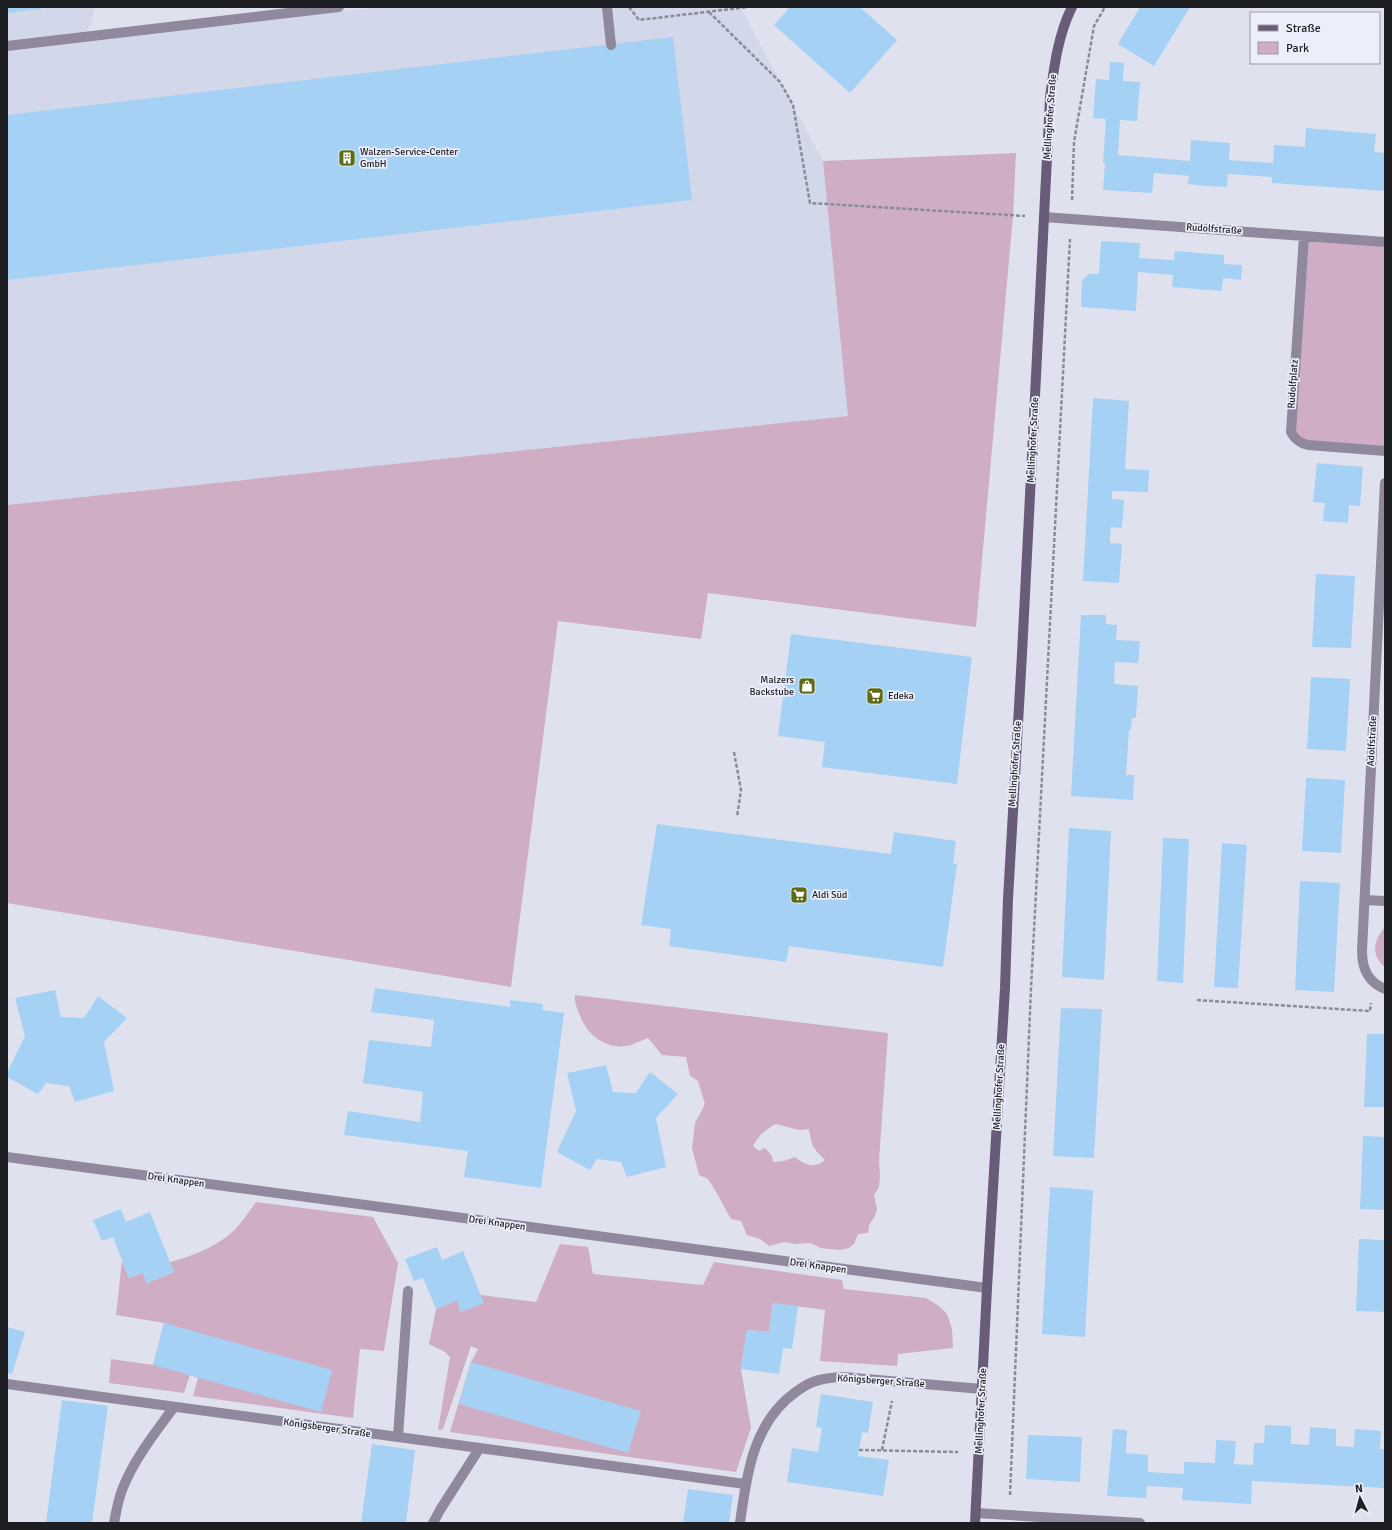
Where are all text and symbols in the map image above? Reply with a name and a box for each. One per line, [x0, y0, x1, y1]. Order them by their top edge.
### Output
legend [1250, 12, 1380, 64]
text: Straße [1286, 21, 1321, 36]
text: Park [1286, 41, 1309, 56]
street label: Mellinghofer Straße [1041, 74, 1059, 160]
place label: Walzen-Service-Center GmbH [360, 146, 458, 170]
building icon: Walzen-Service-Center GmbH [337, 148, 357, 168]
street label: Rudolfstraße [1186, 221, 1242, 237]
street label: Rudolfplatz [1285, 358, 1301, 409]
street label: Mellinghofer Straße [1025, 397, 1041, 483]
place label: Malzers Backstube [750, 674, 795, 698]
shop icon: Malzers Backstube [797, 676, 817, 696]
supermarket icon: Edeka [865, 686, 885, 706]
place label: Edeka [888, 690, 914, 702]
street label: Adolfstraße [1365, 715, 1379, 767]
street label: Mellinghofer Straße [1006, 721, 1024, 807]
supermarket icon: Aldi Süd [789, 885, 809, 905]
place label: Aldi Süd [812, 889, 847, 901]
street label: Mellinghofer Straße [991, 1044, 1007, 1130]
street label: Drei Knappen [147, 1170, 205, 1190]
street label: Drei Knappen [468, 1213, 526, 1233]
street label: Drei Knappen [789, 1256, 847, 1276]
street label: Mellinghofer Straße [973, 1368, 989, 1454]
street label: Königsberger Straße [837, 1372, 925, 1390]
street label: Königsberger Straße [283, 1416, 371, 1440]
north arrow [1340, 1478, 1380, 1518]
text: N [1355, 1482, 1363, 1495]

